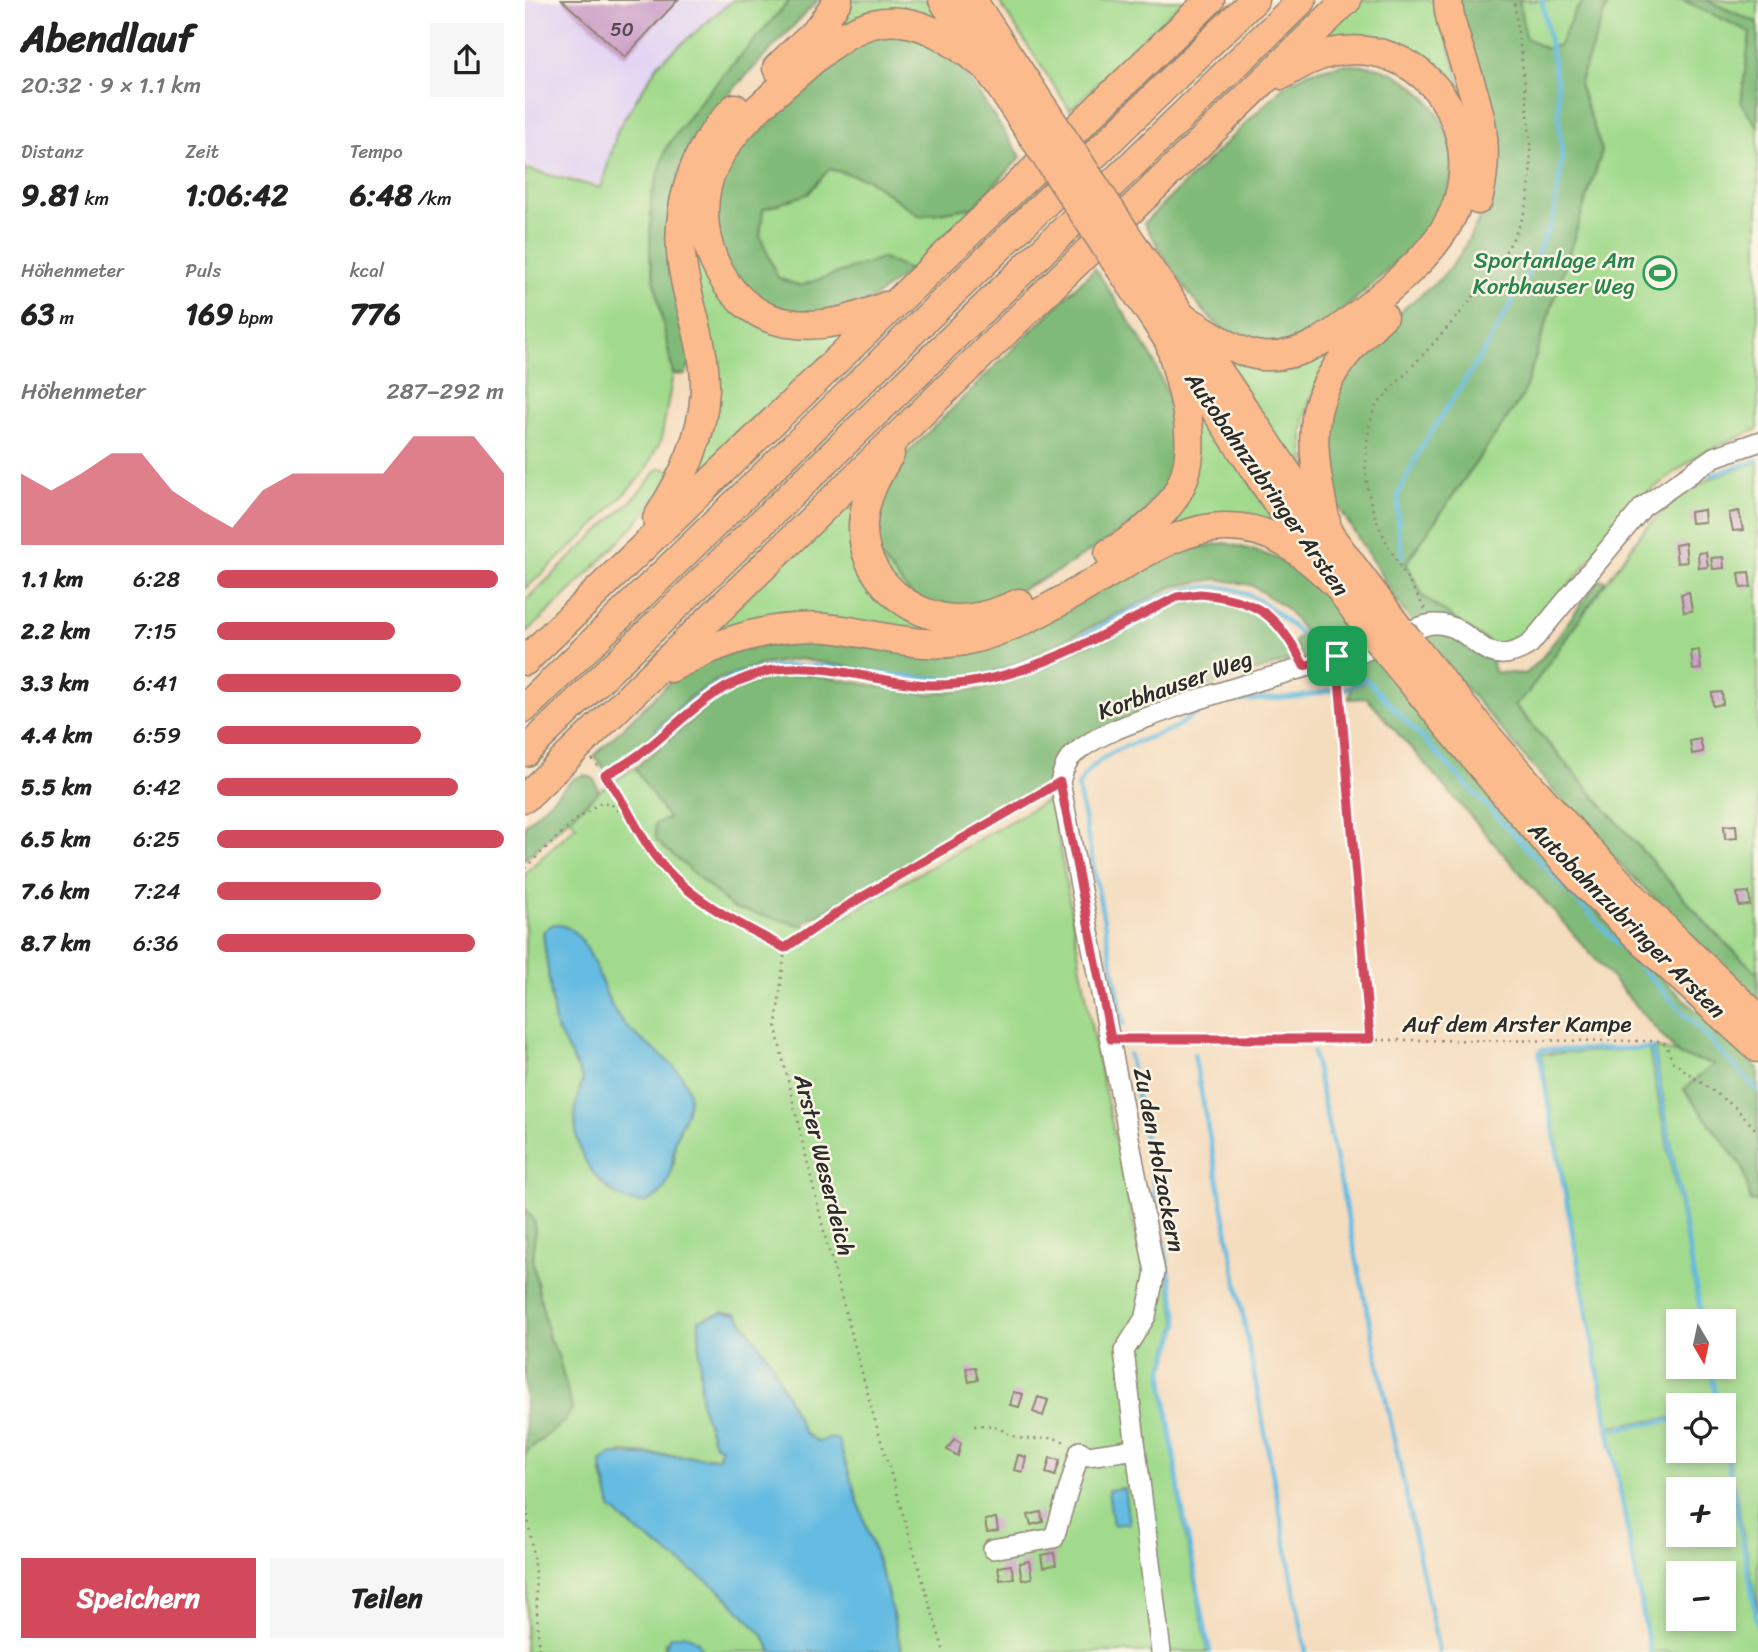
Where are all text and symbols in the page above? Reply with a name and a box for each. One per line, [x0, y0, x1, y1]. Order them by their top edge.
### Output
text: Abendlauf [21, 5, 194, 72]
house number: 50 [610, 13, 634, 46]
button: share [430, 23, 504, 97]
text: 20:32 · 9 × 1.1 km [21, 65, 201, 106]
text: Distanz [21, 135, 84, 168]
text: Zeit [185, 135, 219, 168]
text: Tempo [350, 135, 403, 168]
text: 9.81 [21, 168, 79, 222]
text: 1:06:42 [185, 168, 288, 222]
text: 6:48 [350, 168, 413, 222]
text: km [79, 182, 109, 215]
text: /km [413, 182, 452, 215]
place label: Sportanlage Am Korbhauser Weg [1473, 240, 1635, 307]
text: Höhenmeter [21, 254, 124, 287]
text: Puls [185, 254, 221, 287]
text: kcal [350, 254, 384, 287]
sports icon: Sportanlage Am Korbhauser Weg [1641, 254, 1679, 292]
text: 63 [21, 287, 55, 341]
text: 169 [185, 287, 234, 341]
text: 776 [350, 287, 401, 341]
text: m [55, 301, 74, 334]
text: bpm [234, 301, 274, 334]
street label: Autobahnzubringer Arsten [1173, 362, 1360, 605]
text: Höhenmeter [21, 371, 145, 412]
text: 287–292 m [386, 371, 504, 412]
text: 1.1 km [21, 559, 84, 600]
text: 6:28 [133, 559, 180, 600]
text: 2.2 km [21, 611, 90, 652]
text: 7:15 [133, 611, 177, 652]
pin [1307, 626, 1367, 686]
icon: arrive [1318, 637, 1356, 675]
street label: Korbhauser Weg [1092, 638, 1258, 732]
text: 3.3 km [21, 663, 89, 704]
text: 6:41 [133, 663, 177, 704]
text: 4.4 km [21, 715, 93, 756]
text: 6:59 [133, 715, 181, 756]
text: 5.5 km [21, 767, 92, 808]
text: 6:42 [133, 767, 181, 808]
street label: Autobahnzubringer Arsten [1517, 810, 1736, 1029]
text: 6.5 km [21, 819, 91, 860]
text: 6:25 [133, 819, 180, 860]
text: 7.6 km [21, 871, 90, 912]
text: 7:24 [133, 871, 181, 912]
text: 8.7 km [21, 923, 91, 964]
text: 6:36 [133, 923, 179, 964]
street label: Auf dem Arster Kampe [1401, 1004, 1632, 1045]
street label: Zu den Holzackern [1121, 1064, 1197, 1256]
street label: Arster Weserdeich [781, 1069, 866, 1260]
north arrow [1666, 1309, 1736, 1379]
map controls [1666, 1309, 1736, 1631]
button: locate [1666, 1393, 1736, 1463]
button: + [1666, 1477, 1736, 1547]
button: Speichern [21, 1558, 256, 1638]
button: Teilen [270, 1558, 504, 1638]
button: − [1666, 1561, 1736, 1631]

